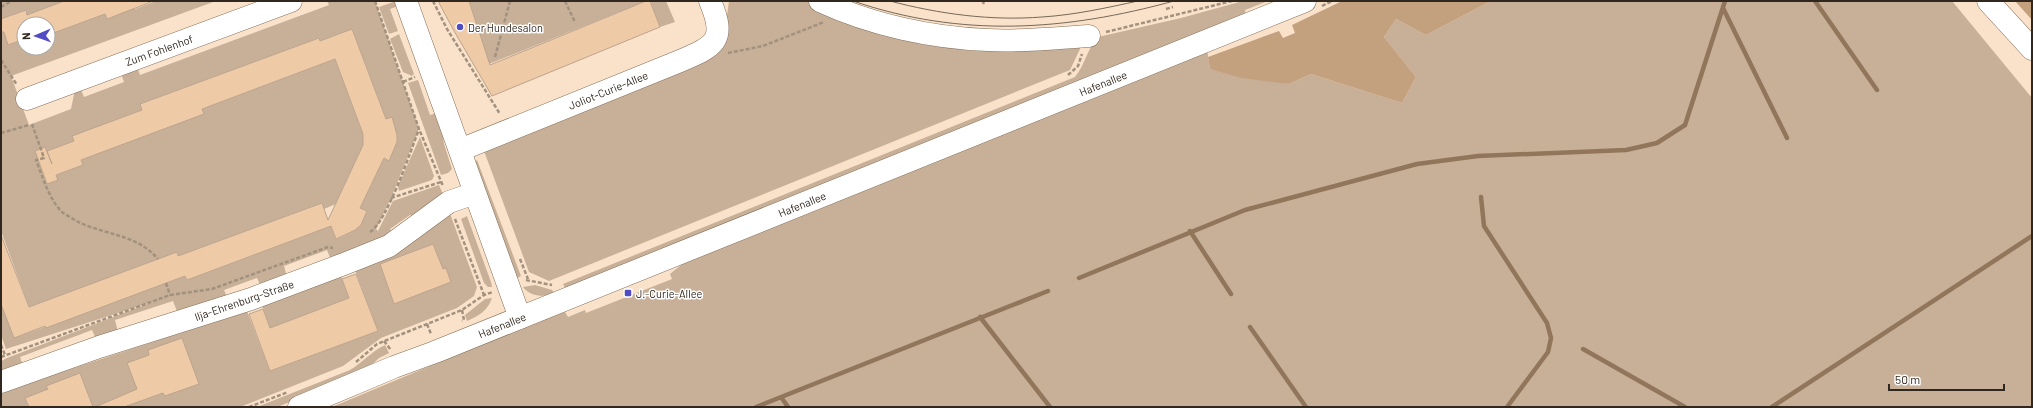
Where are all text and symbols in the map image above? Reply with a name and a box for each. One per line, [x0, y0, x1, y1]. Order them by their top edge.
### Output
north arrow [16, 16, 56, 56]
place label: Der Hundesalon [468, 21, 543, 34]
marker: Der Hundesalon [455, 22, 465, 32]
text: N [19, 32, 32, 40]
street label: Zum Fohlenhof [123, 32, 195, 68]
street label: Hafenallee [1077, 67, 1129, 98]
street label: Joliot-Curie-Allee [566, 68, 650, 112]
street label: Hafenallee [776, 188, 828, 219]
street label: Ilja-Ehrenburg-Straße [193, 277, 296, 323]
place label: J.-Curie-Allee [636, 287, 703, 300]
marker: J.-Curie-Allee [623, 288, 633, 298]
street label: Hafenallee [476, 309, 528, 340]
scale bar [1889, 366, 2004, 392]
text: 50 m [1895, 372, 1920, 386]

